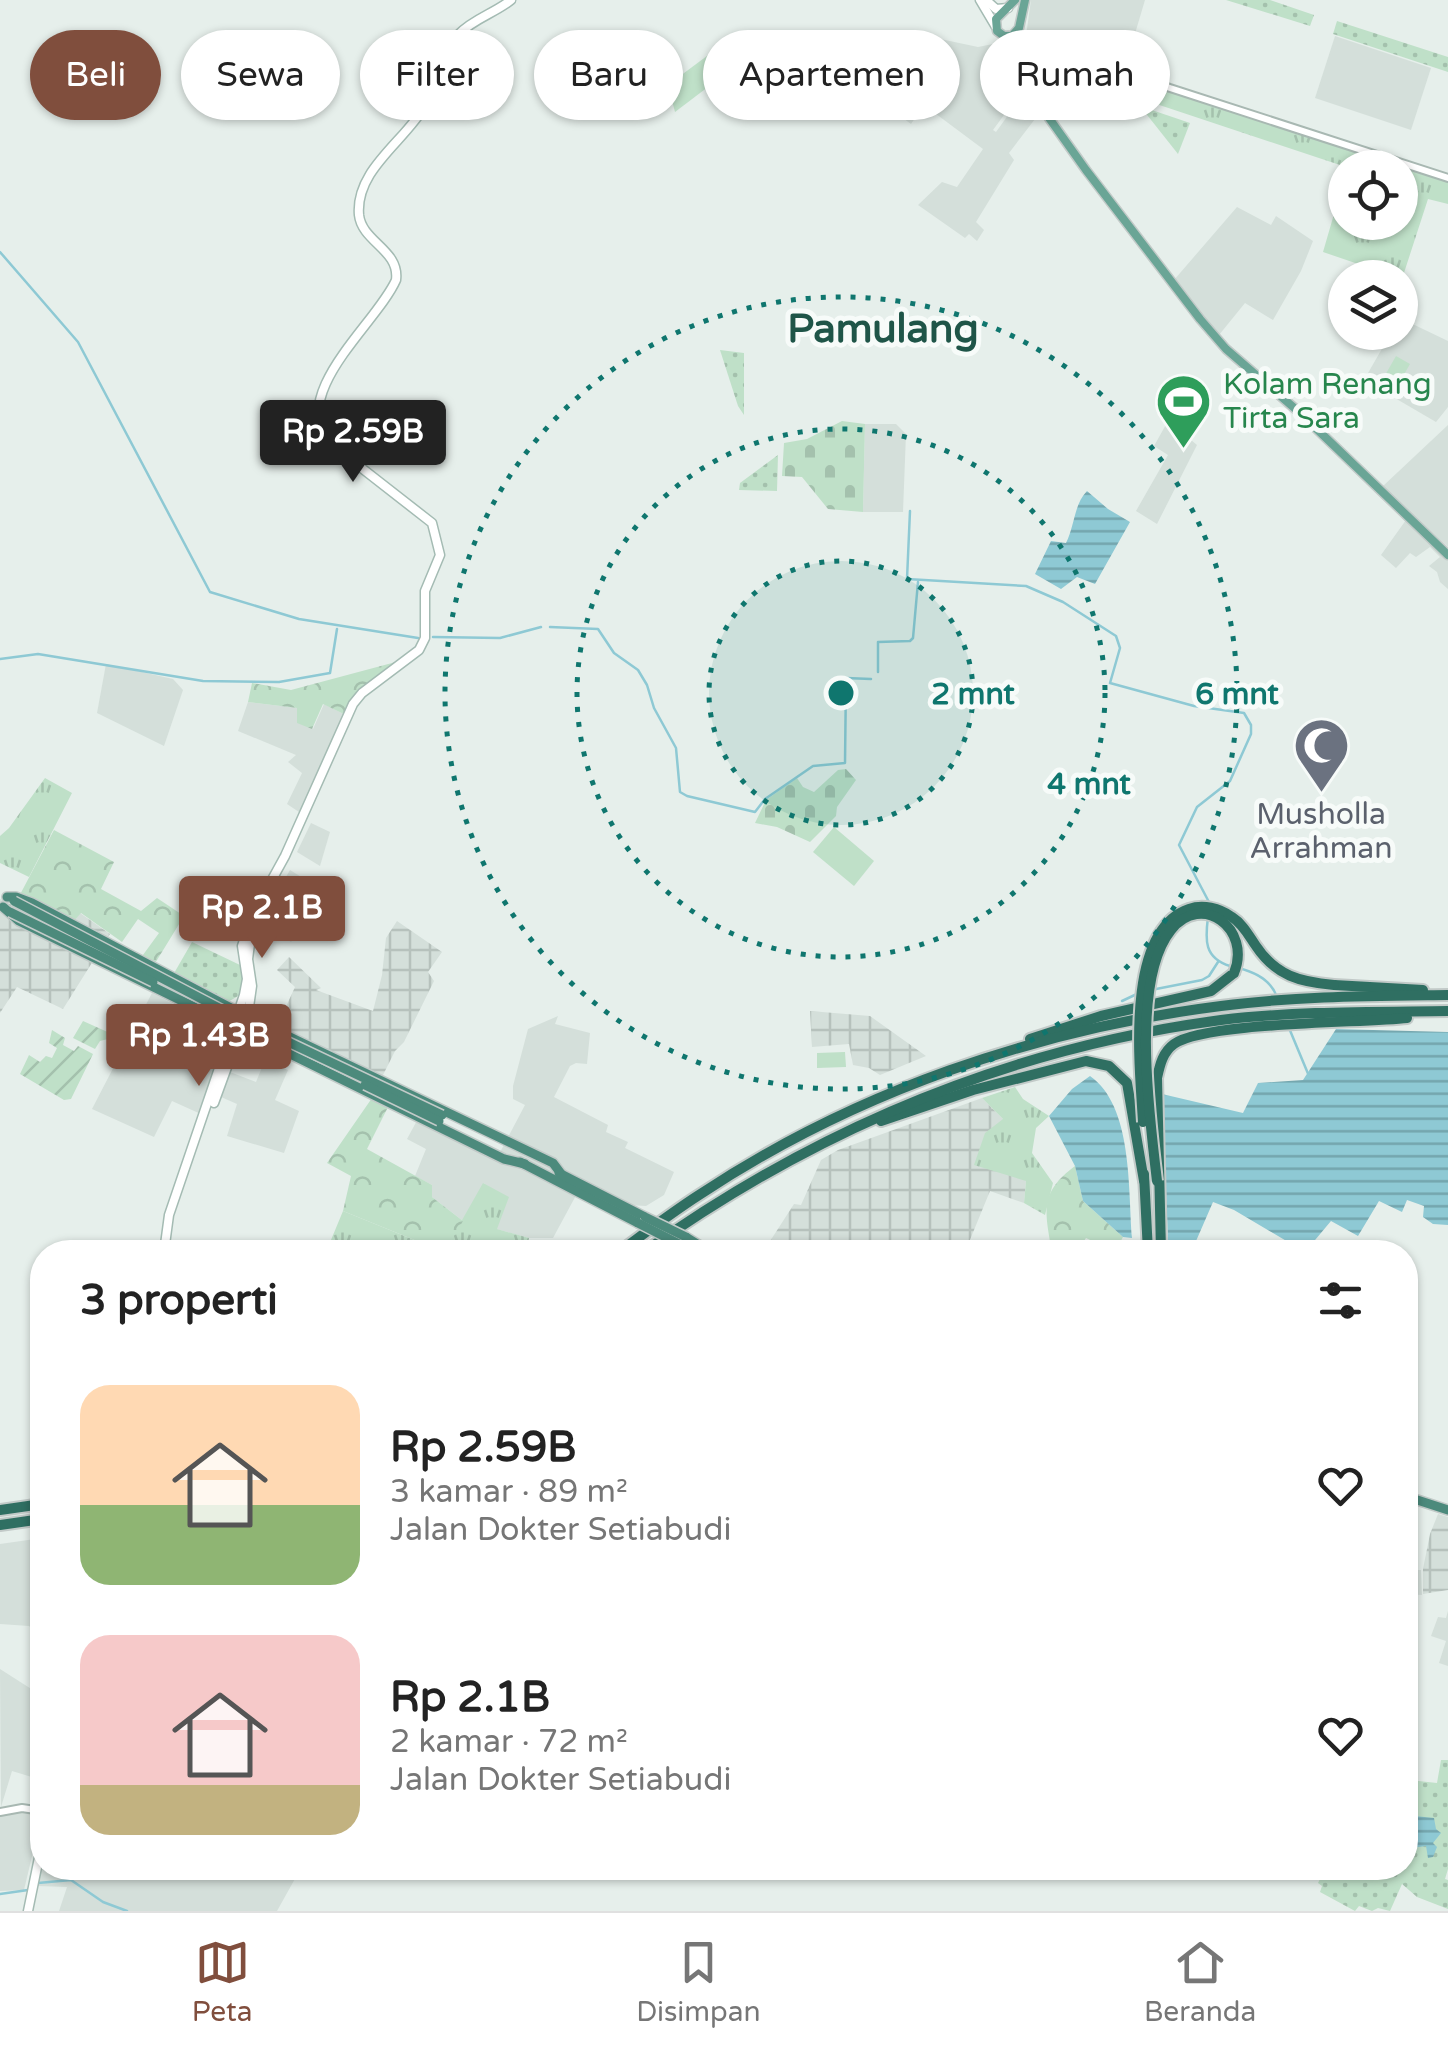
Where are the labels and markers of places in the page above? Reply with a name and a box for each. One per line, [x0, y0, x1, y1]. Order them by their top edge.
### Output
place label: Kolam Renang Tirta Sara [1223, 366, 1432, 437]
sports icon: Kolam Renang Tirta Sara [1154, 371, 1214, 450]
pin: Rp 2.59B [250, 400, 456, 485]
centre of rings [823, 675, 859, 711]
mosque icon: Musholla Arrahman [1291, 716, 1351, 795]
place label: Musholla Arrahman [1250, 796, 1392, 867]
pin: Rp 2.1B [170, 876, 354, 961]
pin: Rp 1.43B [96, 1004, 302, 1089]

